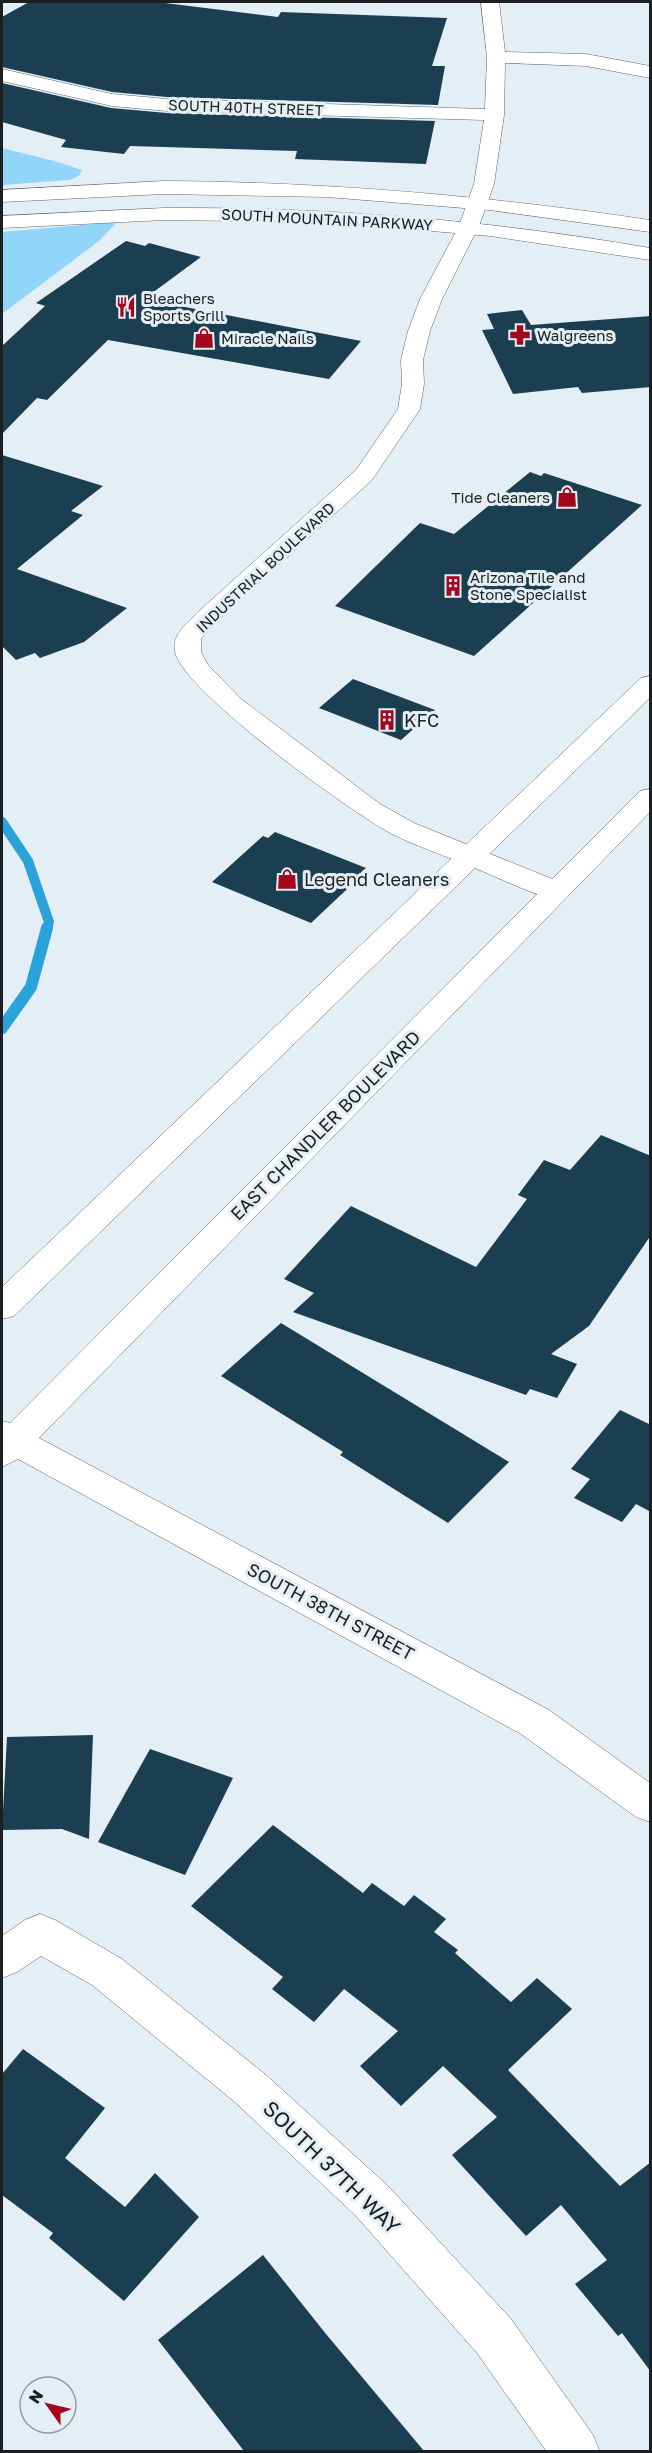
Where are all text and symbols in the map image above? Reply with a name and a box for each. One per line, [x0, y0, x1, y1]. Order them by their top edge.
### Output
street label: SOUTH 40TH STREET [168, 95, 324, 119]
street label: SOUTH MOUNTAIN PARKWAY [221, 204, 433, 234]
place label: Bleachers Sports Grill [143, 289, 225, 324]
restaurant icon: Bleachers Sports Grill [114, 295, 138, 319]
pharmacy icon: Walgreens [508, 323, 532, 347]
shop icon: Miracle Nails [192, 326, 216, 350]
place label: Walgreens [537, 326, 613, 344]
place label: Miracle Nails [221, 329, 314, 347]
shop icon: Tide Cleaners [555, 485, 579, 509]
place label: Tide Cleaners [451, 488, 550, 506]
street label: INDUSTRIAL BOULEVARD [192, 498, 338, 636]
place label: Arizona Tile and Stone Specialist [470, 568, 587, 603]
building icon: Arizona Tile and Stone Specialist [441, 574, 465, 598]
building icon: KFC [375, 708, 399, 732]
place label: KFC [404, 709, 439, 731]
shop icon: Legend Cleaners [275, 867, 299, 891]
place label: Legend Cleaners [304, 868, 449, 890]
street label: EAST CHANDLER BOULEVARD [226, 1026, 424, 1224]
street label: SOUTH 38TH STREET [244, 1558, 418, 1664]
street label: SOUTH 37TH WAY [258, 2095, 406, 2239]
north arrow [18, 2375, 78, 2435]
text: N [24, 2386, 47, 2407]

